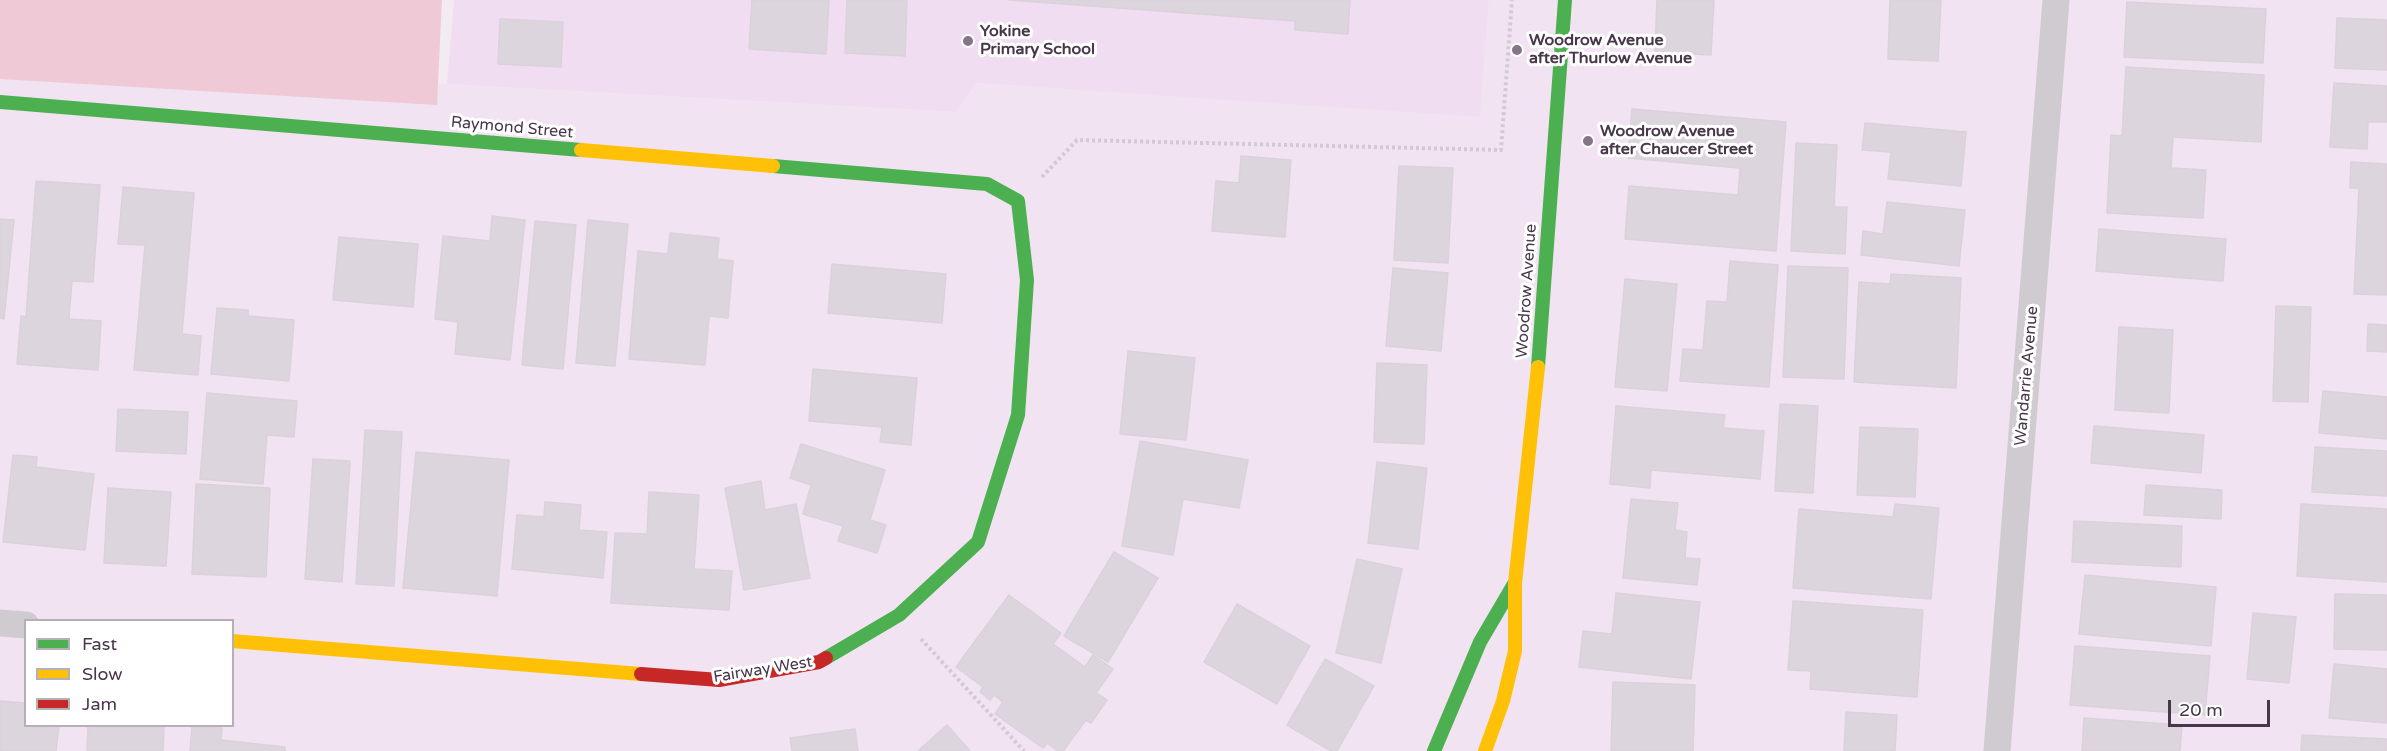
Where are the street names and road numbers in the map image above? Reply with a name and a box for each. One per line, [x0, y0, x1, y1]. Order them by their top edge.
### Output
street label: Raymond Street [450, 113, 574, 143]
street label: Woodrow Avenue [1513, 223, 1541, 359]
street label: Wandarrie Avenue [2011, 305, 2043, 447]
street label: Fairway West [712, 653, 814, 687]

